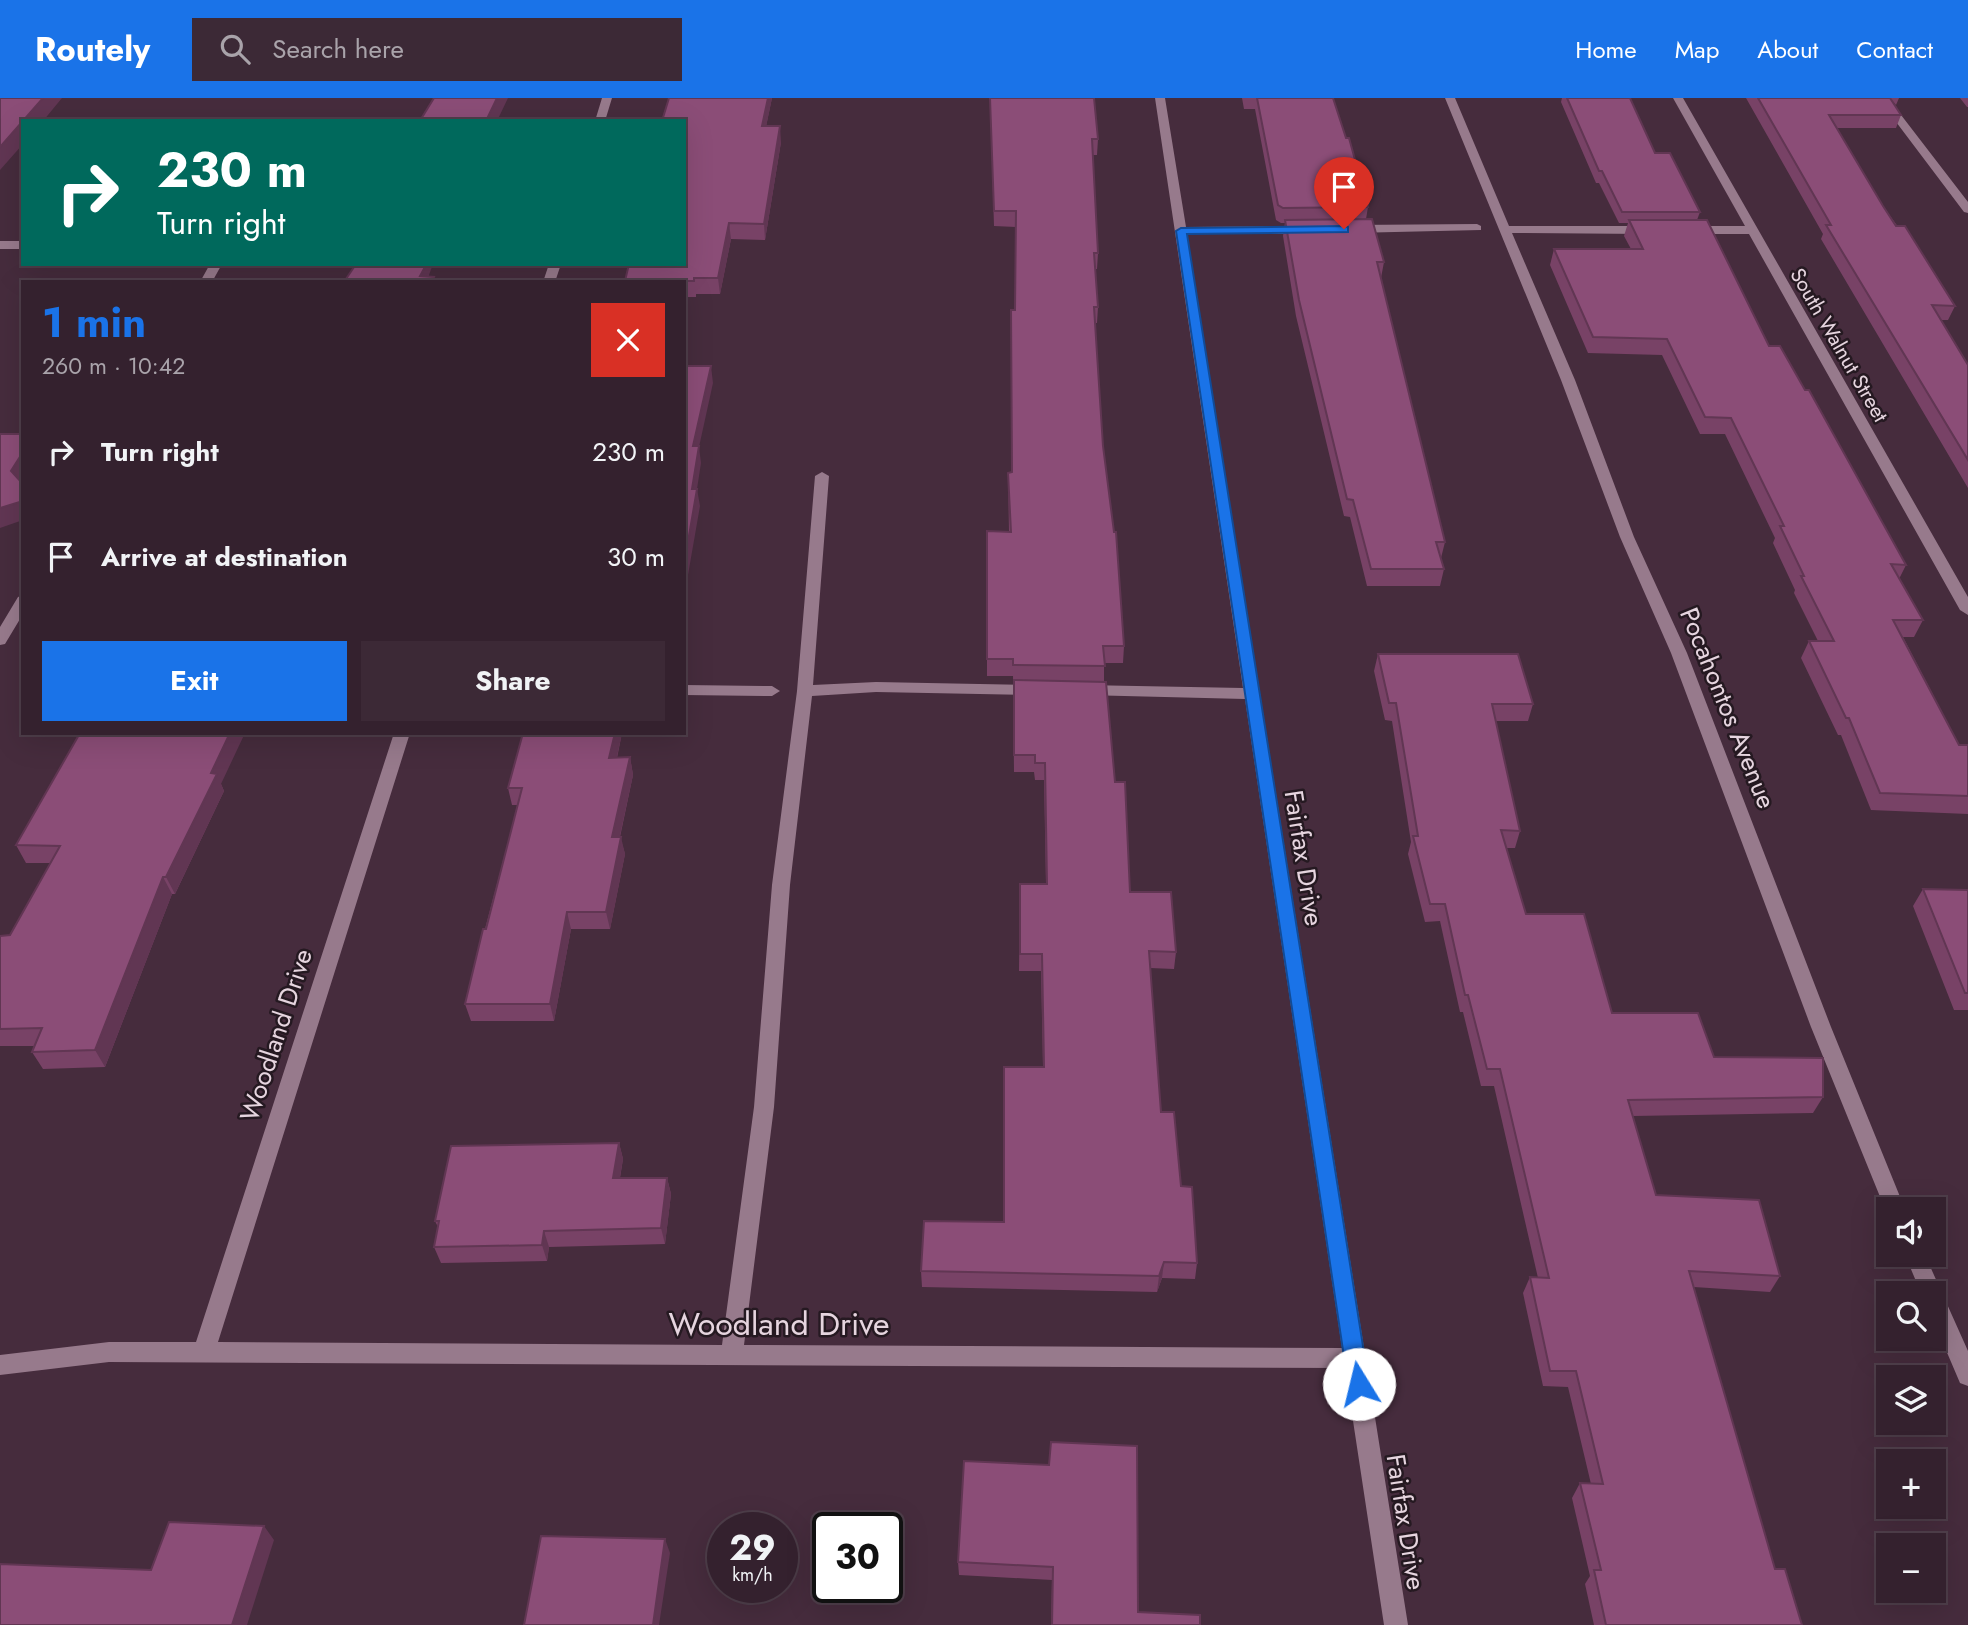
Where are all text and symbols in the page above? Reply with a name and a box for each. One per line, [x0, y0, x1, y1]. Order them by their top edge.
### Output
search box [192, 18, 682, 81]
text: Routely [35, 26, 150, 73]
icon: search [216, 30, 254, 68]
text: Search here [272, 30, 404, 68]
text: Home [1575, 32, 1637, 67]
text: Map [1675, 32, 1719, 67]
text: About [1757, 32, 1818, 67]
text: Contact [1856, 32, 1933, 67]
text: 230 m [157, 135, 307, 205]
icon: right [42, 147, 133, 238]
pin [1314, 157, 1374, 229]
icon: arrive [1325, 168, 1363, 206]
text: Turn right [157, 200, 286, 246]
street label: South Walnut Street [1783, 262, 1895, 428]
text: 1 min [42, 292, 146, 353]
button: close [591, 303, 665, 377]
text: 260 m · 10:42 [42, 349, 185, 383]
icon: right [42, 433, 80, 471]
text: Turn right [101, 433, 219, 471]
text: 230 m [592, 433, 665, 471]
icon: arrive [42, 538, 80, 576]
text: Arrive at destination [101, 538, 348, 576]
text: 30 m [607, 538, 665, 576]
street label: Pocahontos Avenue [1670, 602, 1786, 814]
button: Exit [42, 641, 347, 721]
button: Share [361, 641, 665, 721]
street label: Fairfax Drive [1275, 787, 1333, 929]
street label: Woodland Drive [230, 944, 322, 1126]
map controls [1876, 1197, 1946, 1603]
button: sound [1876, 1197, 1946, 1267]
button: search [1876, 1281, 1946, 1351]
street label: Woodland Drive [669, 1301, 889, 1347]
position arrow [1322, 1347, 1396, 1421]
button: layers [1876, 1365, 1946, 1435]
button: + [1876, 1449, 1946, 1519]
street label: Fairfax Drive [1377, 1451, 1435, 1593]
speed limit sign: 30 [812, 1512, 903, 1603]
text: 29 [729, 1523, 776, 1573]
button: − [1876, 1533, 1946, 1603]
text: km/h [732, 1562, 773, 1588]

